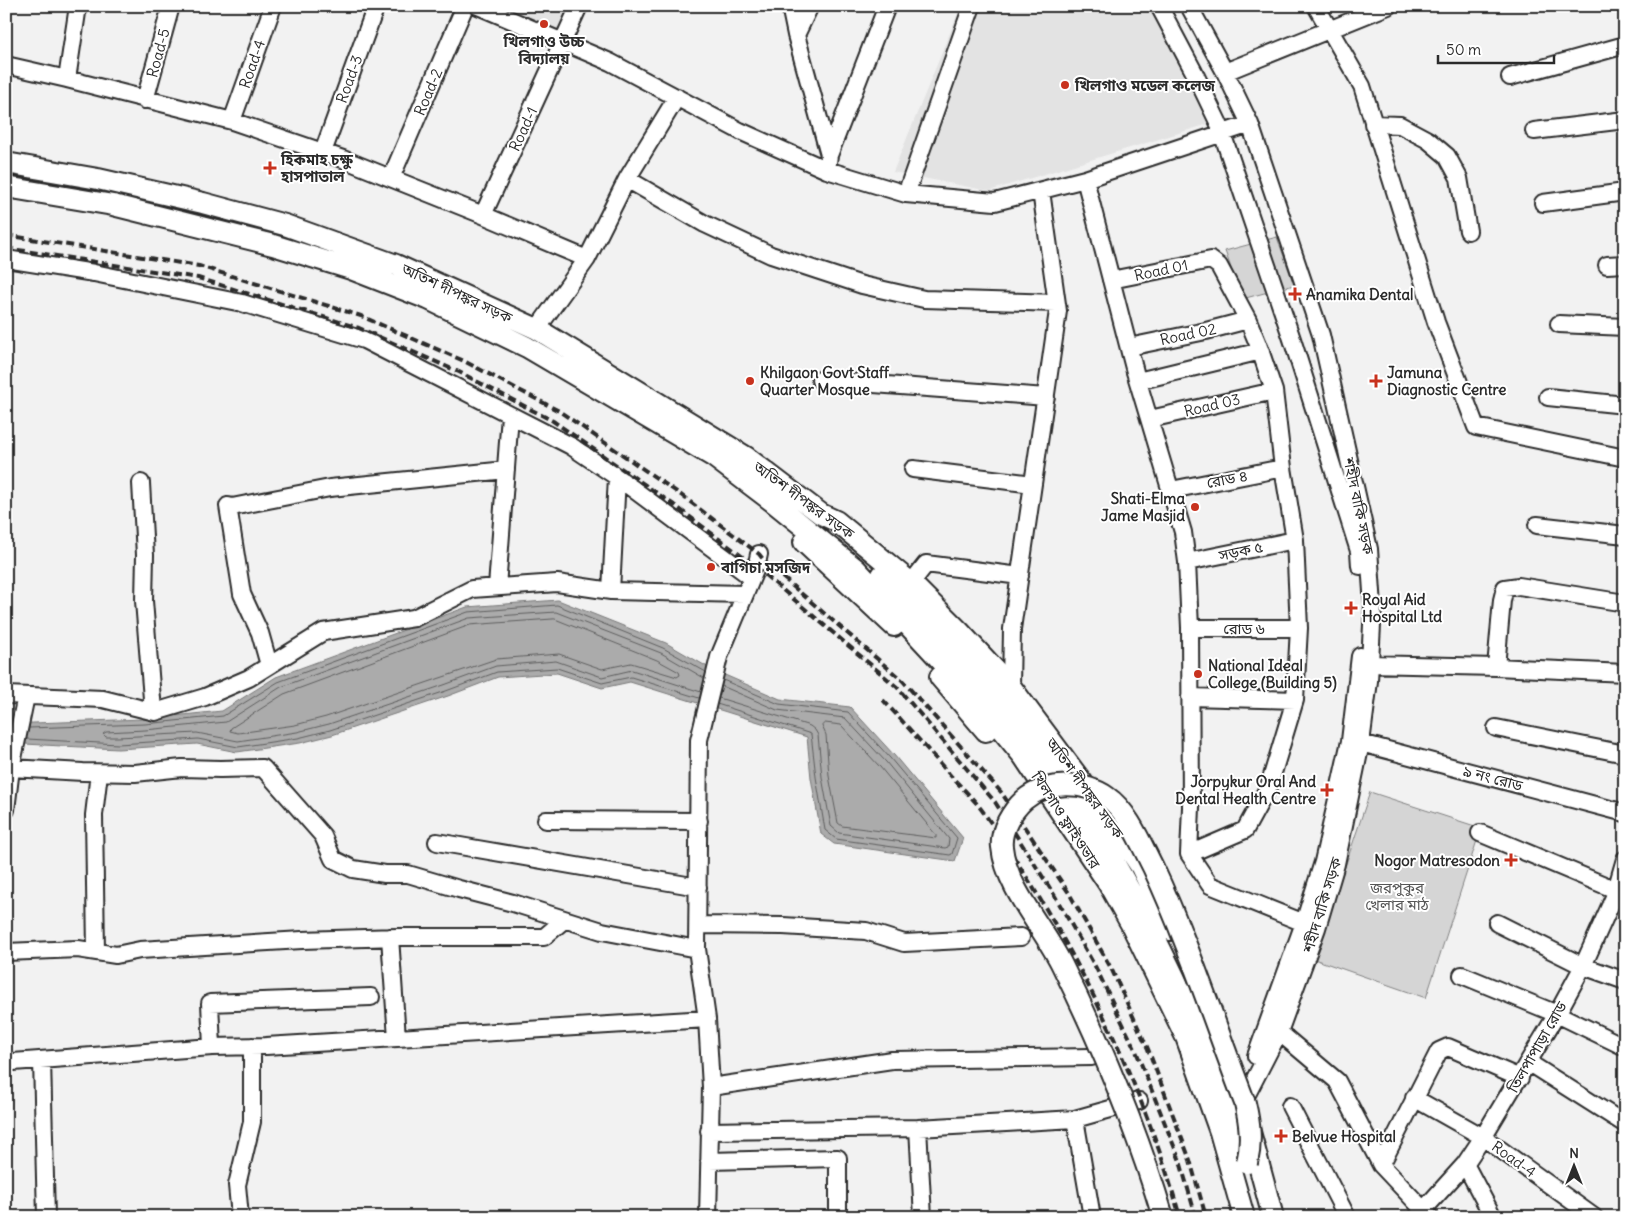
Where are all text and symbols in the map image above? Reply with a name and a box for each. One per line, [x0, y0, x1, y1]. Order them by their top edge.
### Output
marker: খিলগাও উচ্চ বিদ্যালয় [538, 18, 550, 30]
street label: Road-5 [142, 26, 174, 80]
place label: খিলগাও উচ্চ বিদ্যালয় [502, 32, 585, 68]
scale bar [1438, 32, 1555, 64]
street label: Road-4 [235, 37, 269, 91]
text: 50 m [1446, 40, 1481, 59]
street label: Road-3 [332, 52, 366, 106]
street label: Road-2 [410, 66, 446, 118]
place label: খিলগাও মডেল কলেজ [1074, 76, 1215, 95]
marker: খিলগাও মডেল কলেজ [1059, 79, 1071, 91]
street label: Road-1 [505, 104, 541, 154]
place label: হিকমাহ চক্ষু হাসপাতাল [280, 150, 353, 186]
marker: হিকমাহ চক্ষু হাসপাতাল [263, 161, 277, 175]
street label: Road 01 [1132, 255, 1190, 285]
street label: অতিশ দীপঙ্কর সড়ক [398, 259, 516, 327]
place label: Anamika Dental [1306, 285, 1413, 304]
marker: Anamika Dental [1288, 287, 1302, 301]
street label: Road 02 [1158, 319, 1218, 349]
place label: Khilgaon Govt Staff Quarter Mosque [760, 363, 890, 400]
place label: Jamuna Diagnostic Centre [1387, 363, 1506, 400]
marker: Jamuna Diagnostic Centre [1369, 374, 1383, 388]
marker: Khilgaon Govt Staff Quarter Mosque [744, 375, 756, 387]
street label: Road 03 [1182, 389, 1242, 421]
street label: শহীদ বাকি সড়ক [1339, 455, 1379, 557]
street label: অতিশ দীপঙ্কর সড়ক [749, 457, 859, 543]
street label: রোড ৪ [1205, 466, 1249, 492]
place label: Shati-Elma Jame Masjid [1101, 489, 1185, 525]
marker: Shati-Elma Jame Masjid [1189, 501, 1201, 513]
street label: সড়ক ৫ [1216, 537, 1265, 565]
place label: বাগিচা মসজিদ [720, 558, 811, 577]
marker: বাগিচা মসজিদ [705, 561, 717, 573]
place label: Royal Aid Hospital Ltd [1362, 590, 1442, 627]
marker: Royal Aid Hospital Ltd [1344, 601, 1358, 615]
street label: রোড ৬ [1223, 619, 1265, 638]
place label: National Ideal College (Building 5) [1208, 656, 1337, 693]
marker: National Ideal College (Building 5) [1192, 668, 1204, 680]
street label: অতিশ দীপঙ্কর সড়ক [1042, 733, 1128, 843]
street label: ৯ নং রোড [1461, 761, 1525, 795]
street label: খিলগাও ফ্লাইওভার [1027, 767, 1105, 873]
place label: Jorpykur Oral And Dental Health Centre [1175, 772, 1316, 808]
marker: Jorpykur Oral And Dental Health Centre [1320, 783, 1334, 797]
place label: Nogor Matresodon [1374, 851, 1500, 871]
marker: Nogor Matresodon [1504, 853, 1518, 867]
street label: শহীদ বাকি সড়ক [1298, 854, 1346, 956]
park label: জরপুকুর খেলার মাঠ [1365, 878, 1430, 914]
street label: তিলপাপাড়া রোড [1503, 998, 1571, 1097]
place label: Belvue Hospital [1292, 1127, 1396, 1147]
marker: Belvue Hospital [1274, 1129, 1288, 1143]
street label: Road-4 [1488, 1137, 1540, 1182]
north arrow [1548, 1140, 1598, 1190]
text: N [1569, 1144, 1579, 1162]

